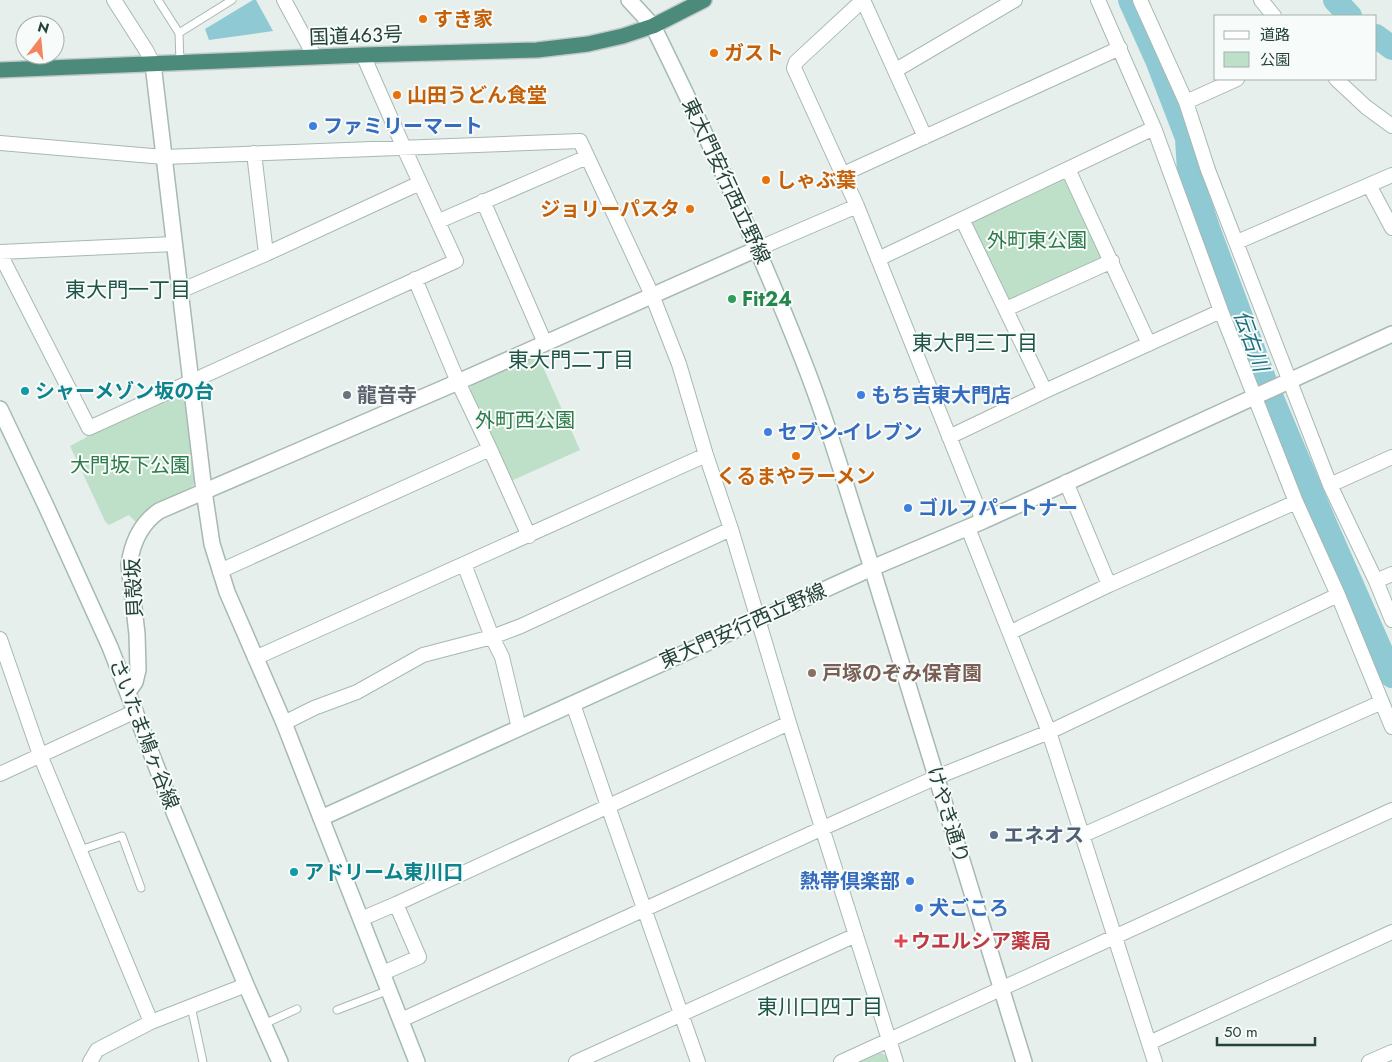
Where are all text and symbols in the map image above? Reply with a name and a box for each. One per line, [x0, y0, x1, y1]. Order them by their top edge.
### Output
place label: すき家 [433, 5, 493, 34]
marker: すき家 [417, 13, 429, 25]
north arrow [15, 15, 65, 65]
legend [1214, 15, 1377, 80]
text: N [35, 16, 52, 39]
street label: 国道463号 [308, 20, 404, 52]
text: 道路 [1260, 24, 1290, 46]
place label: ガスト [724, 39, 784, 68]
marker: ガスト [708, 47, 720, 59]
text: 公園 [1260, 49, 1290, 71]
place label: 山田うどん食堂 [407, 81, 547, 110]
marker: 山田うどん食堂 [391, 89, 403, 101]
street label: 東大門安行西立野線 [675, 93, 777, 269]
place label: ファミリーマート [323, 112, 483, 141]
marker: ファミリーマート [307, 120, 319, 132]
place label: しゃぶ葉 [776, 166, 856, 195]
marker: しゃぶ葉 [760, 174, 772, 186]
place label: ジョリーパスタ [540, 195, 680, 224]
marker: ジョリーパスタ [684, 203, 696, 215]
park label: 外町東公園 [987, 226, 1087, 255]
district label: 東大門一丁目 [65, 275, 191, 305]
place label: Fit24 [742, 285, 792, 314]
marker: Fit24 [726, 293, 738, 305]
water label: 伝右川 [1226, 306, 1277, 378]
district label: 東大門三丁目 [912, 328, 1038, 358]
district label: 東大門二丁目 [508, 345, 634, 375]
place label: シャーメゾン坂の台 [35, 377, 214, 406]
place label: 龍音寺 [357, 381, 417, 410]
place label: もち吉東大門店 [871, 381, 1011, 410]
marker: シャーメゾン坂の台 [19, 385, 31, 397]
marker: 龍音寺 [341, 389, 353, 401]
marker: もち吉東大門店 [855, 389, 867, 401]
park label: 外町西公園 [475, 406, 575, 435]
place label: セブン-イレブン [778, 418, 922, 447]
marker: セブン-イレブン [762, 426, 774, 438]
marker: くるまやラーメン [790, 450, 802, 462]
park label: 大門坂下公園 [70, 451, 190, 480]
place label: くるまやラーメン [717, 462, 875, 491]
place label: ゴルフパートナー [918, 494, 1078, 523]
marker: ゴルフパートナー [902, 502, 914, 514]
street label: 貝殻坂 [118, 557, 150, 619]
street label: 東大門安行西立野線 [655, 576, 831, 676]
street label: さいたま鳩ヶ谷線 [102, 654, 186, 814]
place label: 戸塚のぞみ保育園 [822, 659, 982, 688]
marker: 戸塚のぞみ保育園 [806, 667, 818, 679]
street label: けやき通り [920, 763, 976, 867]
place label: エネオス [1004, 821, 1084, 850]
marker: エネオス [988, 829, 1000, 841]
place label: アドリーム東川口 [304, 858, 463, 887]
marker: アドリーム東川口 [288, 866, 300, 878]
place label: 熱帯倶楽部 [800, 867, 900, 896]
marker: 熱帯倶楽部 [904, 875, 916, 887]
place label: 犬ごころ [929, 894, 1009, 923]
marker: 犬ごころ [913, 902, 925, 914]
place label: ウエルシア薬局 [911, 927, 1051, 956]
marker: ウエルシア薬局 [895, 935, 907, 947]
district label: 東川口四丁目 [757, 992, 883, 1022]
scale bar [1217, 1014, 1314, 1046]
text: 50 m [1224, 1021, 1258, 1043]

